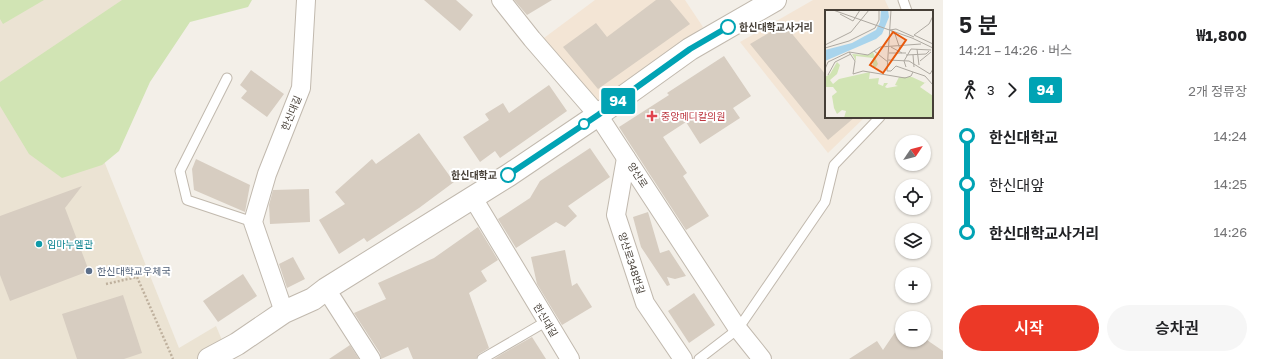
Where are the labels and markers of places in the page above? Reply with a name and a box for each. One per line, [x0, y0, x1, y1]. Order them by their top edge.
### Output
marker: 한신대학교사거리 [720, 19, 736, 35]
place label: 한신대학교사거리 [739, 21, 813, 33]
marker: 중앙메디칼의원 [646, 110, 658, 122]
place label: 중앙메디칼의원 [661, 110, 725, 122]
unlabelled marker [578, 118, 590, 130]
marker: 한신대학교 [500, 167, 516, 183]
place label: 한신대학교 [451, 169, 497, 181]
place label: 임마누엘관 [47, 238, 94, 250]
marker: 임마누엘관 [34, 239, 44, 249]
place label: 한신대학교우체국 [97, 265, 171, 277]
marker: 한신대학교우체국 [84, 266, 94, 276]

